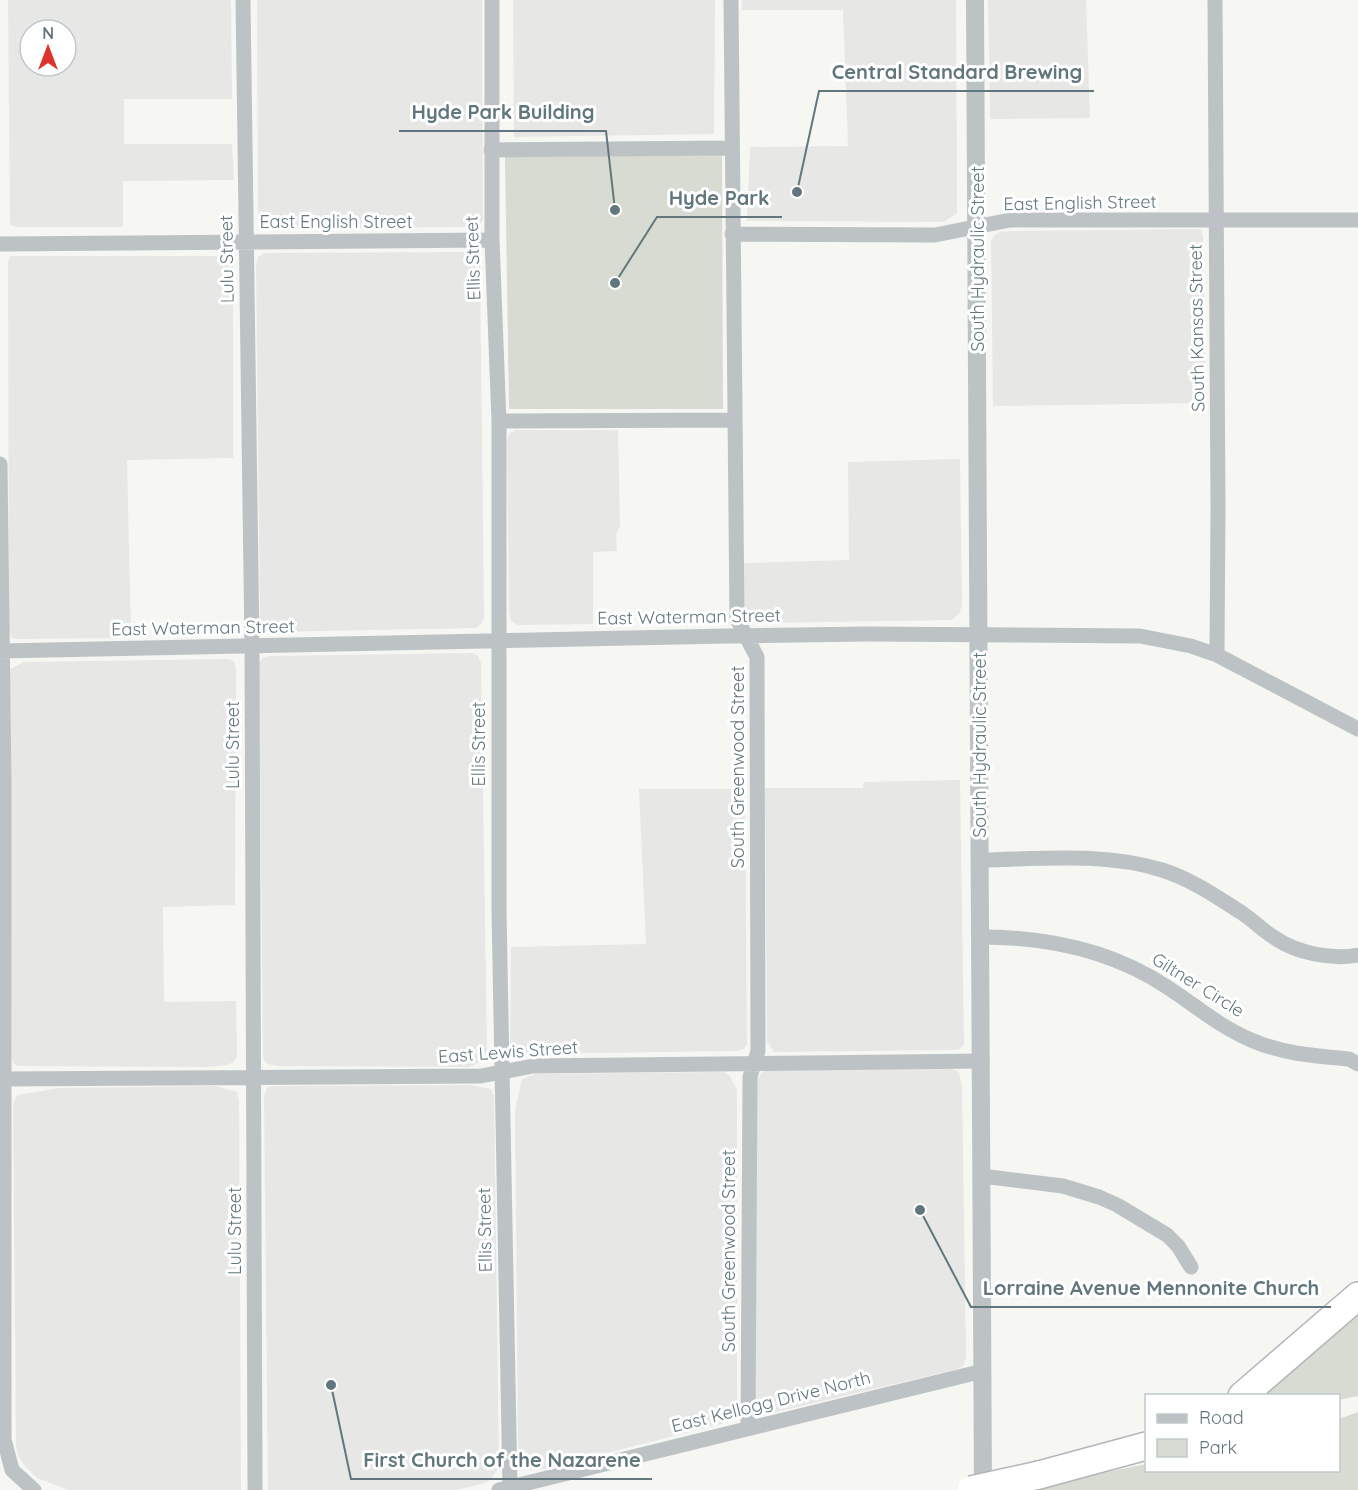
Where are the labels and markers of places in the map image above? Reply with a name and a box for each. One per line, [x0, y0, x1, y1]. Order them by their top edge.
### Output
callout: Central Standard Brewing [819, 53, 1094, 91]
callout: Hyde Park Building [399, 93, 606, 131]
callout: Hyde Park [657, 179, 782, 217]
callout: Lorraine Avenue Mennonite Church [971, 1269, 1331, 1307]
callout: First Church of the Nazarene [351, 1441, 652, 1479]

